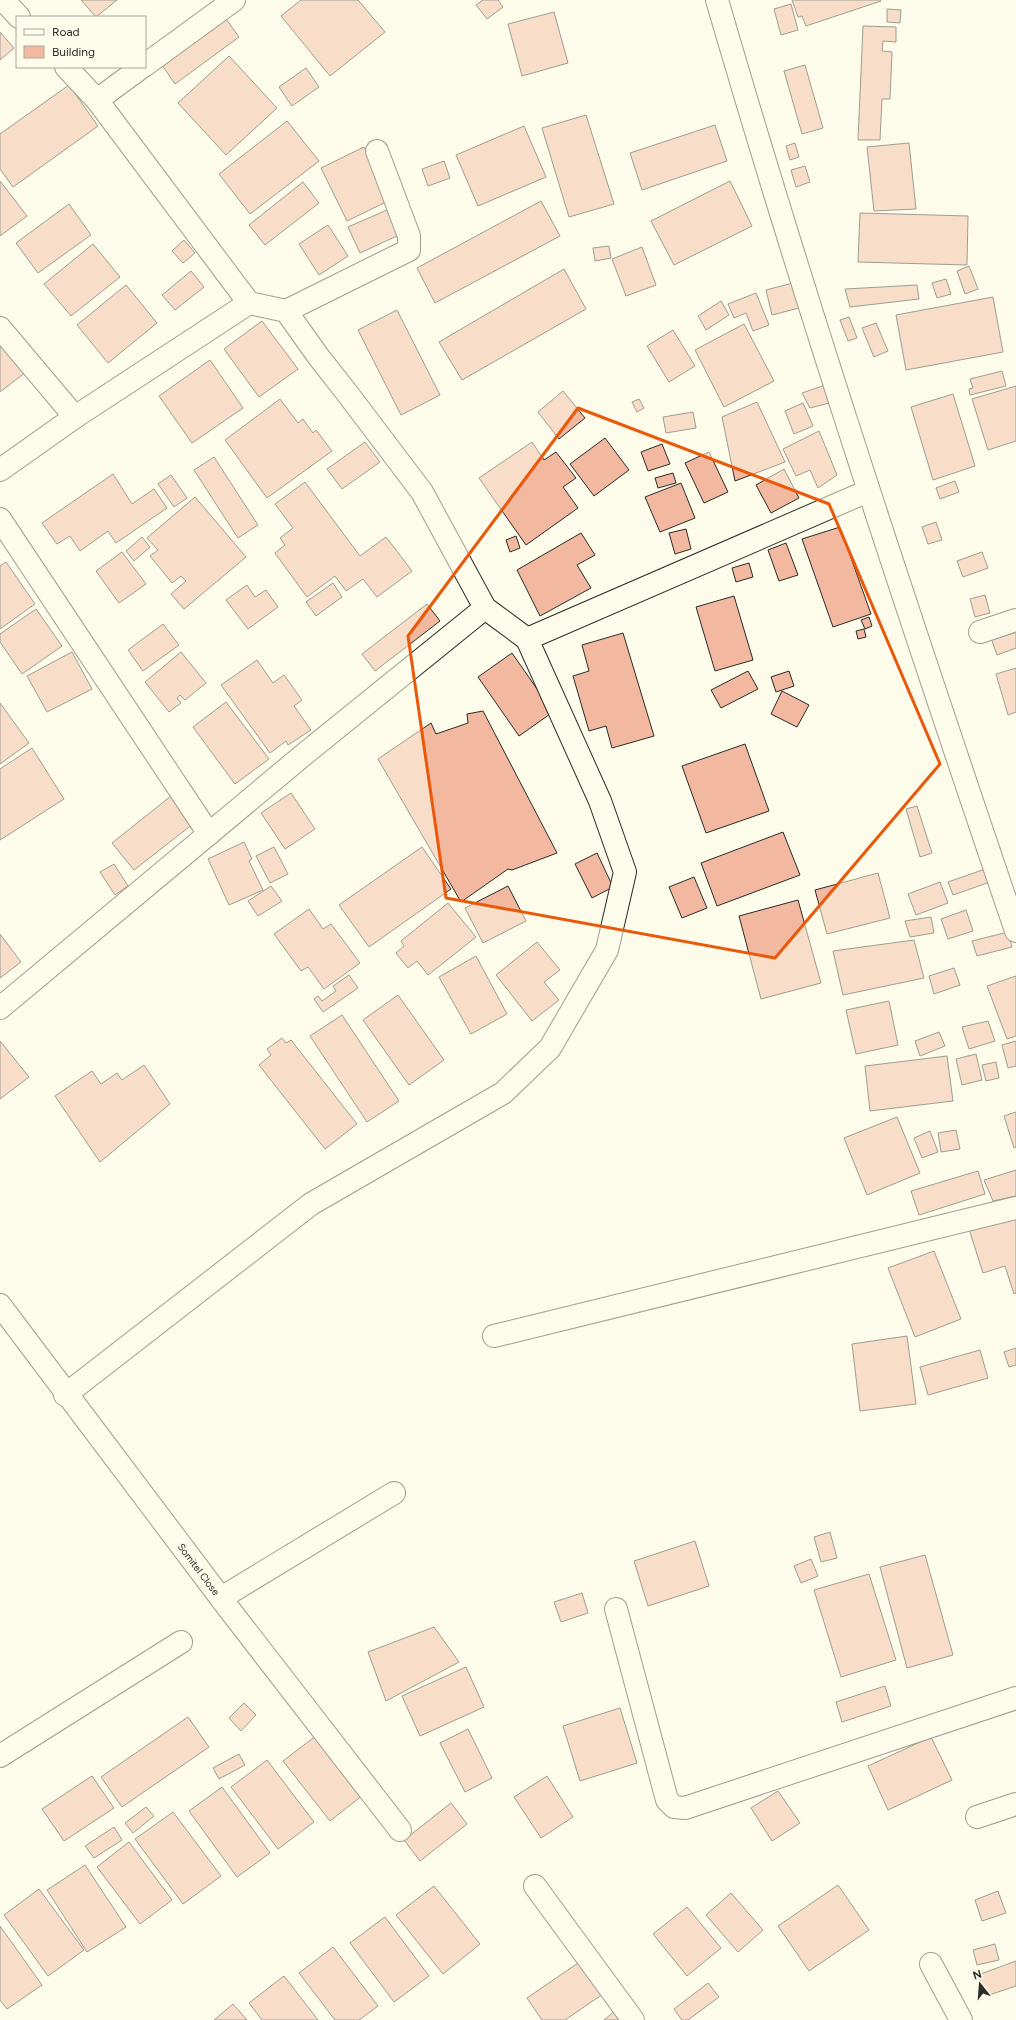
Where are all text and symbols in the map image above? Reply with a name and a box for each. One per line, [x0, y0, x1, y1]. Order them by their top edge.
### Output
legend [16, 16, 146, 68]
text: Road [52, 25, 80, 39]
text: Building [52, 45, 95, 59]
street label: Somitel Close [175, 1541, 223, 1598]
north arrow [960, 1964, 1000, 2004]
text: N [971, 1967, 983, 1982]

